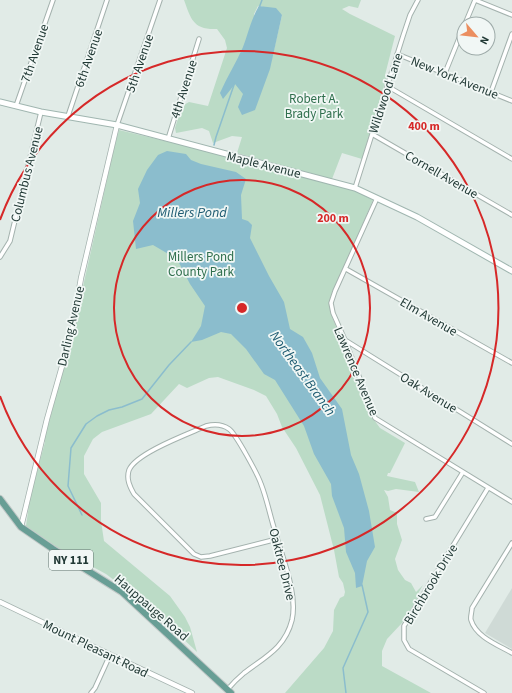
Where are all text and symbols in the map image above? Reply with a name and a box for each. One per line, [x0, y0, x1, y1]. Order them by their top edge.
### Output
north arrow [456, 16, 496, 56]
street label: 7th Avenue [17, 22, 53, 85]
street label: 6th Avenue [71, 27, 107, 90]
street label: 5th Avenue [122, 32, 158, 95]
text: N [476, 34, 493, 47]
street label: Wildwood Lane [364, 51, 407, 136]
street label: New York Avenue [408, 52, 501, 104]
street label: 4th Avenue [166, 58, 202, 121]
park label: Robert A. Brady Park [285, 90, 344, 123]
text: 400 m [408, 118, 440, 135]
street label: Columbus Avenue [6, 125, 48, 224]
street label: Maple Avenue [225, 147, 303, 183]
street label: Cornell Avenue [402, 147, 481, 203]
water label: Millers Pond [157, 203, 227, 223]
text: 200 m [317, 210, 349, 227]
park label: Millers Pond County Park [168, 248, 235, 281]
street label: Darling Avenue [53, 284, 89, 368]
street label: Elm Avenue [396, 293, 461, 341]
centre of rings [235, 301, 249, 315]
street label: Lawrence Avenue [329, 324, 383, 419]
water label: Northeast Branch [265, 327, 340, 420]
street label: Oak Avenue [396, 368, 461, 418]
street label: Oaktree Drive [264, 526, 300, 602]
street label: Birchbrook Drive [400, 541, 462, 628]
road number: NY 111 [49, 550, 93, 570]
street label: Hauppauge Road [110, 570, 192, 645]
street label: Mount Pleasant Road [40, 616, 151, 682]

